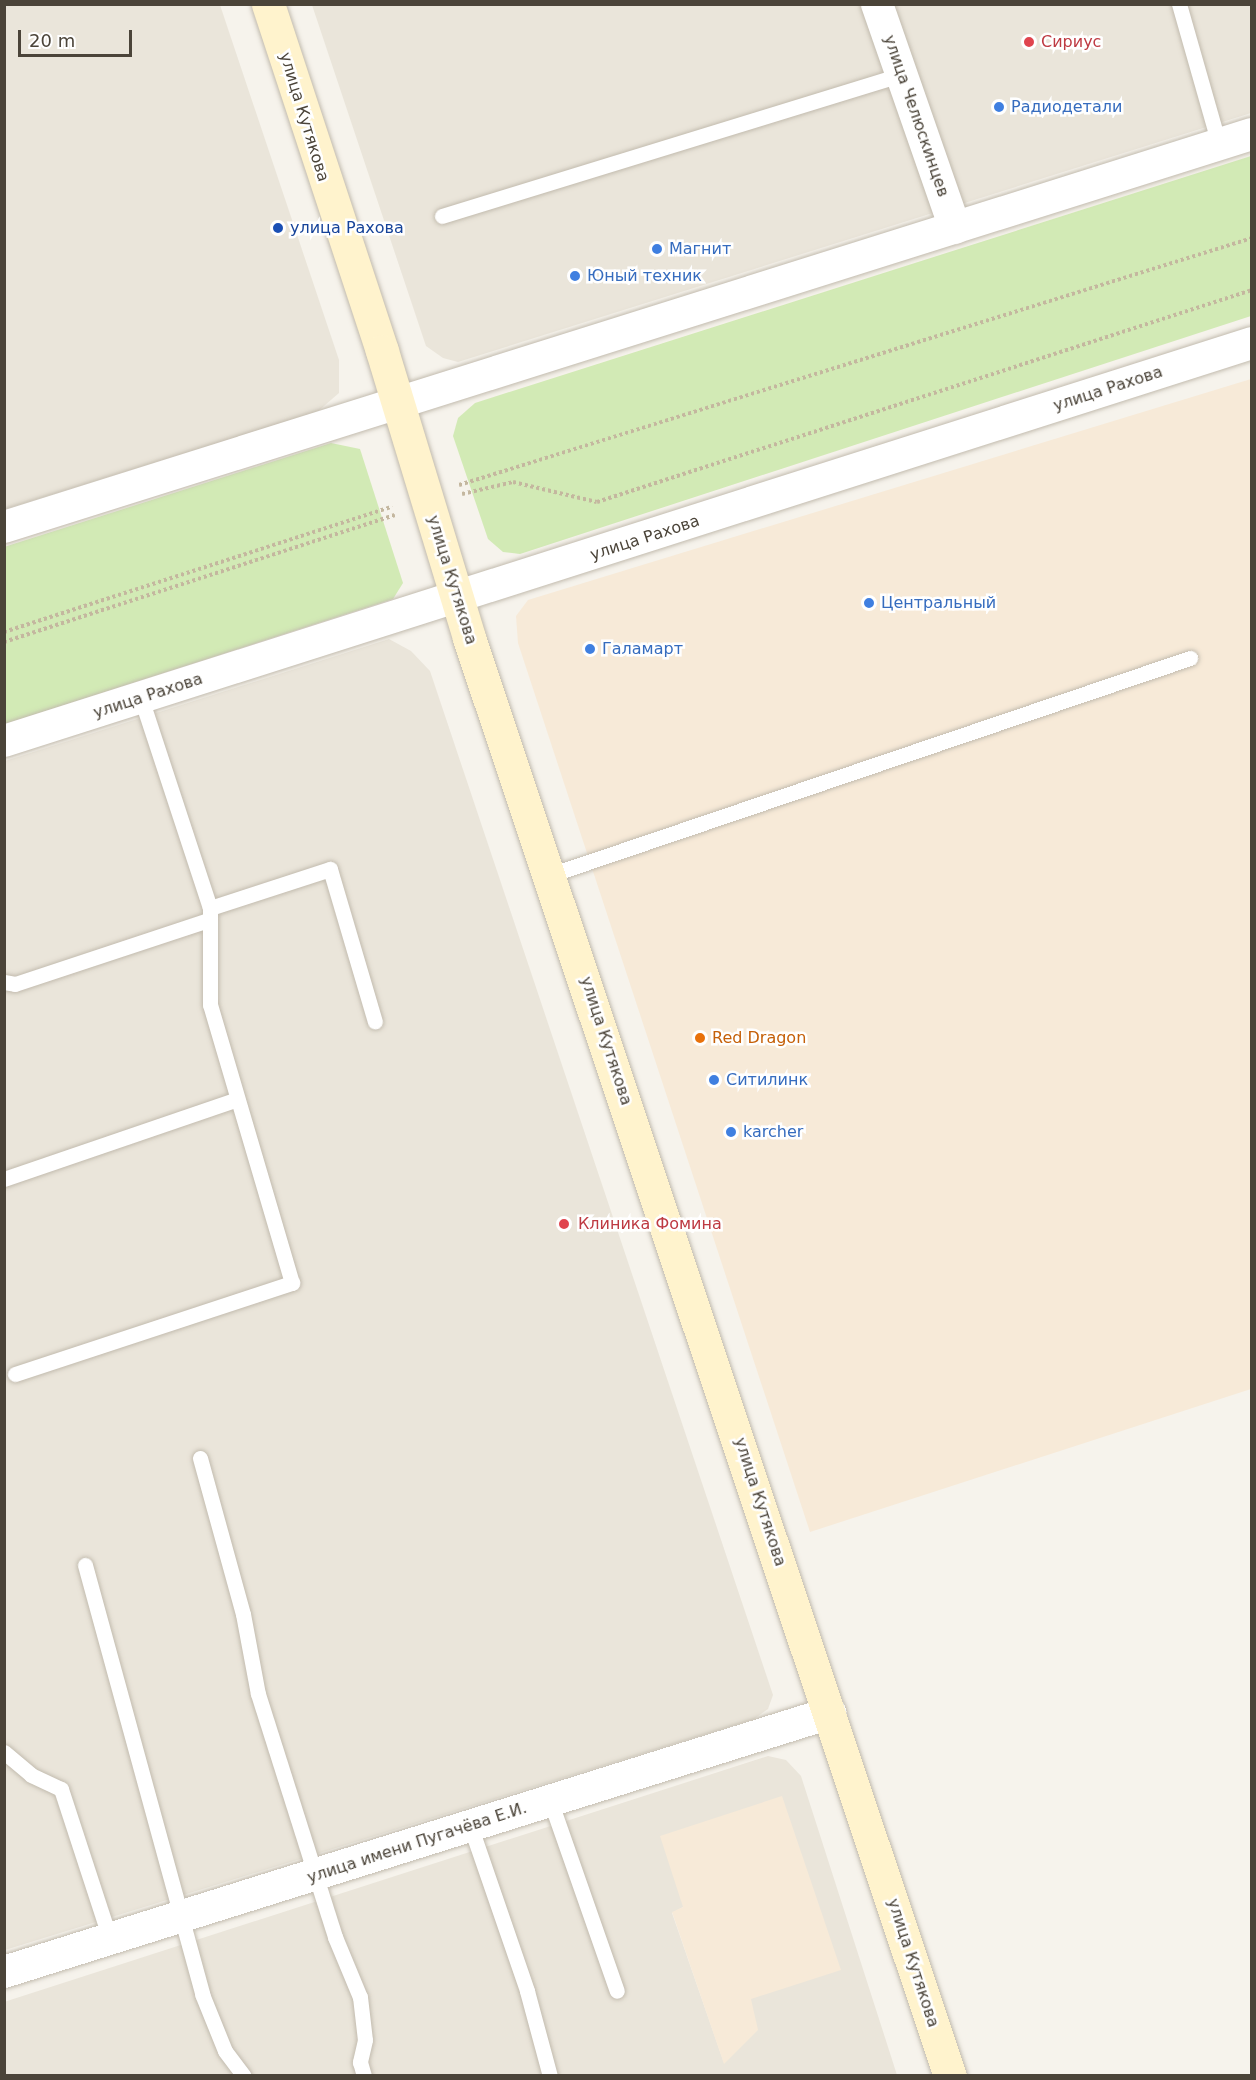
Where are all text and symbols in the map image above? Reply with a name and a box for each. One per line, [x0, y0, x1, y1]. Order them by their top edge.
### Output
scale bar [21, 18, 135, 56]
text: 20 m [29, 30, 75, 51]
place label: Сириус [1041, 32, 1101, 52]
street label: улица Челюскинцев [879, 33, 953, 199]
marker: Сириус [1022, 35, 1036, 49]
street label: улица Кутякова [275, 50, 333, 184]
place label: Радиодетали [1011, 97, 1122, 117]
marker: Радиодетали [992, 100, 1006, 114]
place label: улица Рахова [290, 218, 404, 238]
marker: улица Рахова [271, 221, 285, 235]
place label: Магнит [669, 239, 731, 259]
marker: Магнит [650, 242, 664, 256]
place label: Юный техник [587, 266, 702, 286]
marker: Юный техник [568, 269, 582, 283]
street label: улица Рахова [1051, 362, 1165, 416]
street label: улица Рахова [588, 511, 702, 565]
street label: улица Кутякова [423, 513, 481, 647]
place label: Центральный [881, 593, 996, 613]
marker: Центральный [862, 596, 876, 610]
place label: Галамарт [602, 639, 683, 659]
marker: Галамарт [583, 642, 597, 656]
street label: улица Рахова [91, 669, 205, 723]
street label: улица Кутякова [576, 974, 636, 1108]
place label: Red Dragon [712, 1028, 806, 1048]
marker: Red Dragon [693, 1031, 707, 1045]
place label: Ситилинк [726, 1070, 808, 1090]
marker: Ситилинк [707, 1073, 721, 1087]
place label: karcher [743, 1122, 803, 1142]
marker: karcher [724, 1125, 738, 1139]
place label: Клиника Фомина [578, 1214, 722, 1234]
marker: Клиника Фомина [555, 1215, 573, 1233]
street label: улица Кутякова [730, 1435, 790, 1569]
street label: улица имени Пугачёва Е.И. [305, 1798, 529, 1888]
street label: улица Кутякова [883, 1896, 943, 2030]

